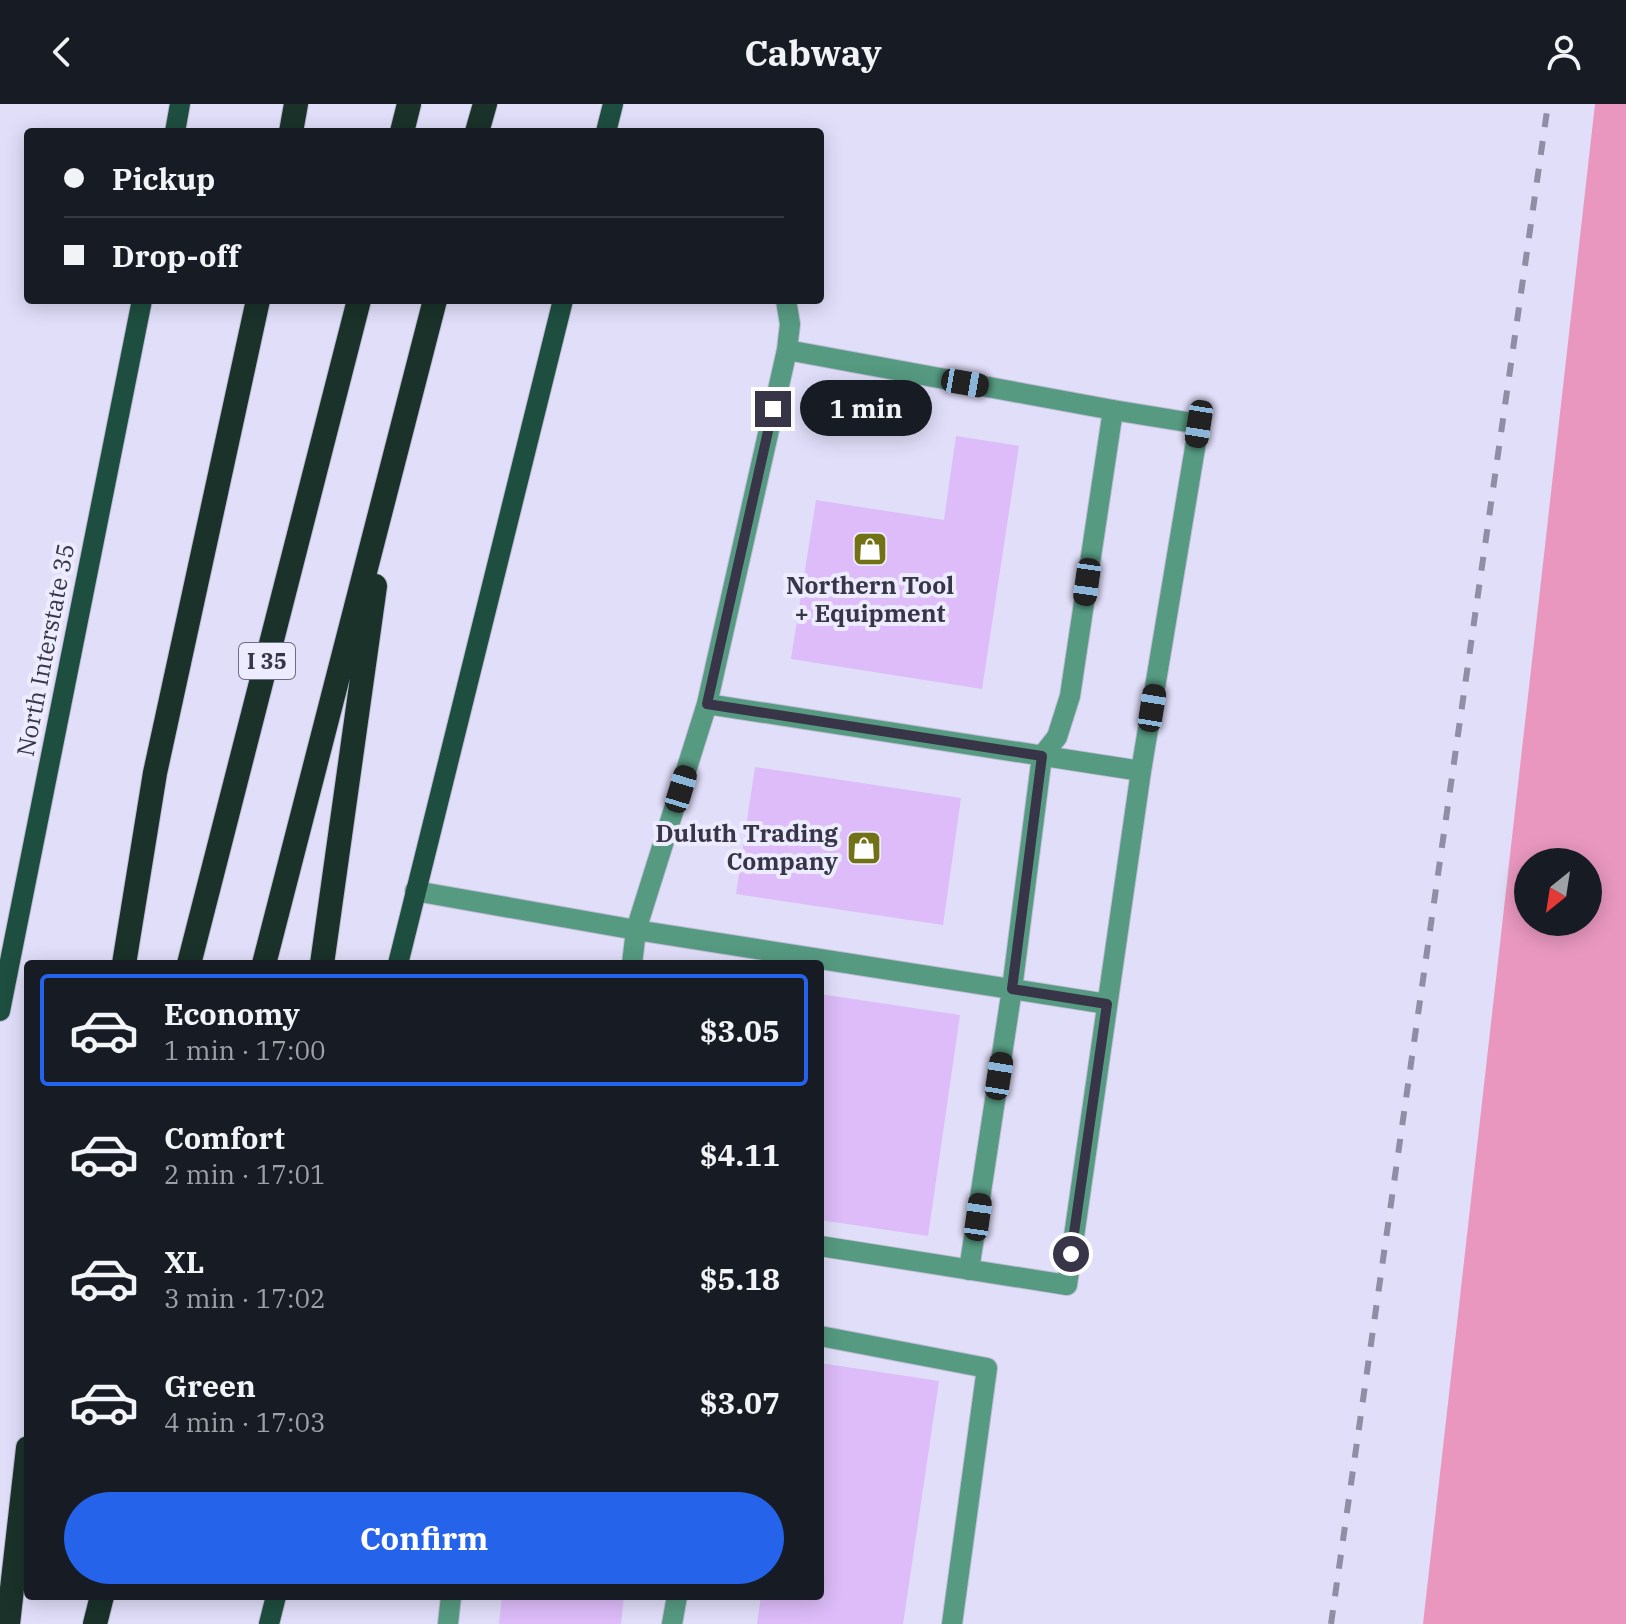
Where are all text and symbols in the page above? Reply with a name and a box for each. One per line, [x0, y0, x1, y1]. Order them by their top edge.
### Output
text: Cabway [744, 29, 882, 76]
icon: back [40, 30, 84, 74]
icon: person [1542, 30, 1586, 74]
text: Pickup [112, 159, 215, 198]
text: Drop-off [112, 236, 240, 275]
car [939, 367, 991, 399]
callout: 1 min [801, 381, 933, 437]
route end [755, 391, 791, 427]
text: 1 min [830, 391, 902, 425]
car [1183, 398, 1215, 450]
shop icon: Northern Tool + Equipment [851, 530, 889, 568]
street label: North Interstate 35 [9, 541, 81, 759]
car [1072, 557, 1102, 607]
place label: Northern Tool + Equipment [786, 569, 954, 629]
road number: I 35 [239, 643, 295, 679]
car [1136, 682, 1168, 734]
car [663, 763, 699, 815]
place label: Duluth Trading Company [656, 817, 838, 877]
shop icon: Duluth Trading Company [845, 829, 883, 867]
north arrow [1514, 848, 1602, 936]
map controls [1514, 848, 1602, 936]
icon: car [68, 994, 140, 1066]
text: Economy [164, 994, 300, 1033]
text: $3.05 [700, 1011, 780, 1050]
text: 1 min · 17:00 [164, 1033, 326, 1067]
car [983, 1050, 1015, 1102]
icon: car [68, 1118, 140, 1190]
text: Comfort [164, 1118, 285, 1157]
text: $4.11 [700, 1135, 780, 1174]
text: 2 min · 17:01 [164, 1157, 326, 1191]
car [963, 1192, 993, 1242]
route start [1053, 1236, 1089, 1272]
icon: car [68, 1242, 140, 1314]
text: XL [164, 1242, 204, 1281]
text: $5.18 [700, 1259, 780, 1298]
text: 3 min · 17:02 [164, 1281, 326, 1315]
icon: car [68, 1366, 140, 1438]
text: Green [164, 1366, 256, 1405]
text: $3.07 [700, 1383, 780, 1422]
text: 4 min · 17:03 [164, 1405, 326, 1439]
button: Confirm [64, 1492, 784, 1584]

